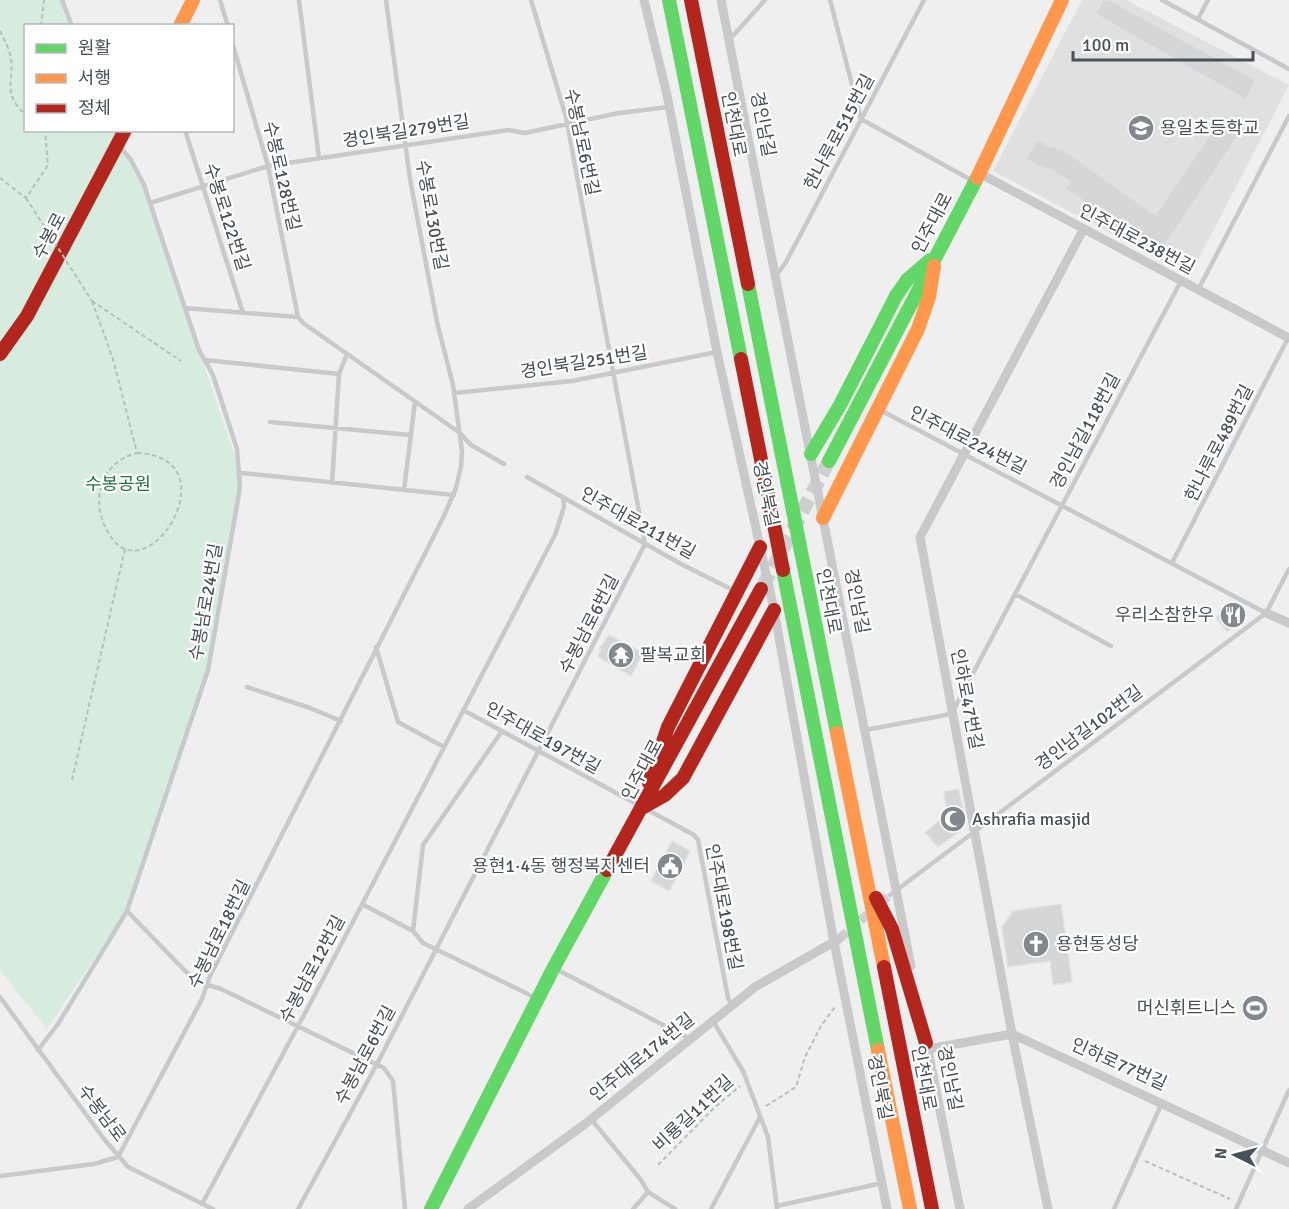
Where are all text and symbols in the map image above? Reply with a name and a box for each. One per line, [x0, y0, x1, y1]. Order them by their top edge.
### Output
legend [24, 24, 234, 132]
scale bar [1073, 24, 1253, 62]
text: 100 m [1082, 34, 1129, 56]
text: 원활 [78, 37, 111, 59]
text: 서행 [78, 67, 111, 89]
street label: 한나루로515번길 [799, 70, 879, 194]
street label: 수봉남로6번길 [560, 86, 604, 198]
street label: 인천대로 [717, 89, 751, 159]
street label: 경인남길 [746, 89, 780, 159]
text: 정체 [78, 97, 111, 119]
street label: 경인북길279번길 [341, 110, 471, 152]
school or university icon: 용일초등학교 [1126, 113, 1156, 143]
place label: 용일초등학교 [1160, 117, 1259, 139]
street label: 수봉로128번길 [259, 119, 305, 233]
street label: 수봉로130번길 [411, 158, 453, 272]
street label: 수봉로122번길 [199, 160, 255, 274]
street label: 인주대로 [907, 189, 957, 257]
street label: 인주대로238번길 [1075, 199, 1199, 279]
street label: 수봉로 [28, 209, 70, 263]
street label: 경인북길251번길 [519, 341, 649, 383]
street label: 경인남길118번길 [1045, 369, 1125, 493]
street label: 한나루로489번길 [1180, 381, 1258, 505]
street label: 인주대로224번길 [906, 401, 1030, 479]
street label: 경인북길 [748, 459, 784, 529]
park label: 수봉공원 [85, 473, 151, 495]
street label: 인주대로211번길 [576, 482, 700, 564]
street label: 수봉남로24번길 [185, 542, 227, 662]
street label: 인천대로 [812, 566, 846, 636]
street label: 경인남길 [840, 566, 874, 636]
street label: 수봉남로6번길 [554, 570, 624, 678]
restaurant icon: 우리소참한우 [1218, 600, 1248, 630]
place label: 우리소참한우 [1115, 604, 1214, 626]
temple icon: 팔복교회 [606, 640, 636, 670]
place label: 팔복교회 [640, 644, 706, 666]
street label: 인하로47번길 [946, 647, 988, 751]
street label: 경인남길102번길 [1031, 681, 1147, 775]
street label: 인주대로197번길 [481, 697, 605, 779]
street label: 인주대로 [617, 736, 667, 804]
mosque icon: Ashrafia masjid [938, 804, 968, 834]
place label: Ashrafia masjid [972, 808, 1091, 830]
street label: 인주대로198번길 [701, 842, 747, 972]
public building icon: 용현1·4동 행정복지센터 [655, 851, 685, 881]
place label: 용현1·4동 행정복지센터 [472, 855, 650, 877]
street label: 수봉남로18번길 [183, 876, 255, 992]
street label: 수봉남로12번길 [274, 911, 350, 1027]
church icon: 용현동성당 [1021, 929, 1051, 959]
place label: 용현동성당 [1056, 933, 1139, 955]
sports icon: 머신휘트니스 [1240, 993, 1270, 1023]
place label: 머신휘트니스 [1137, 997, 1236, 1019]
street label: 수봉남로6번길 [330, 1002, 400, 1108]
street label: 인주대로174번길 [585, 1008, 699, 1106]
street label: 인하로77번길 [1068, 1033, 1170, 1095]
street label: 인천대로 [907, 1043, 941, 1113]
street label: 경인남길 [933, 1043, 967, 1113]
street label: 경인북길 [863, 1052, 897, 1122]
street label: 비룡길11번길 [648, 1070, 738, 1156]
street label: 수봉남로 [73, 1080, 131, 1146]
north arrow [1205, 1125, 1265, 1185]
text: N [1211, 1147, 1232, 1160]

